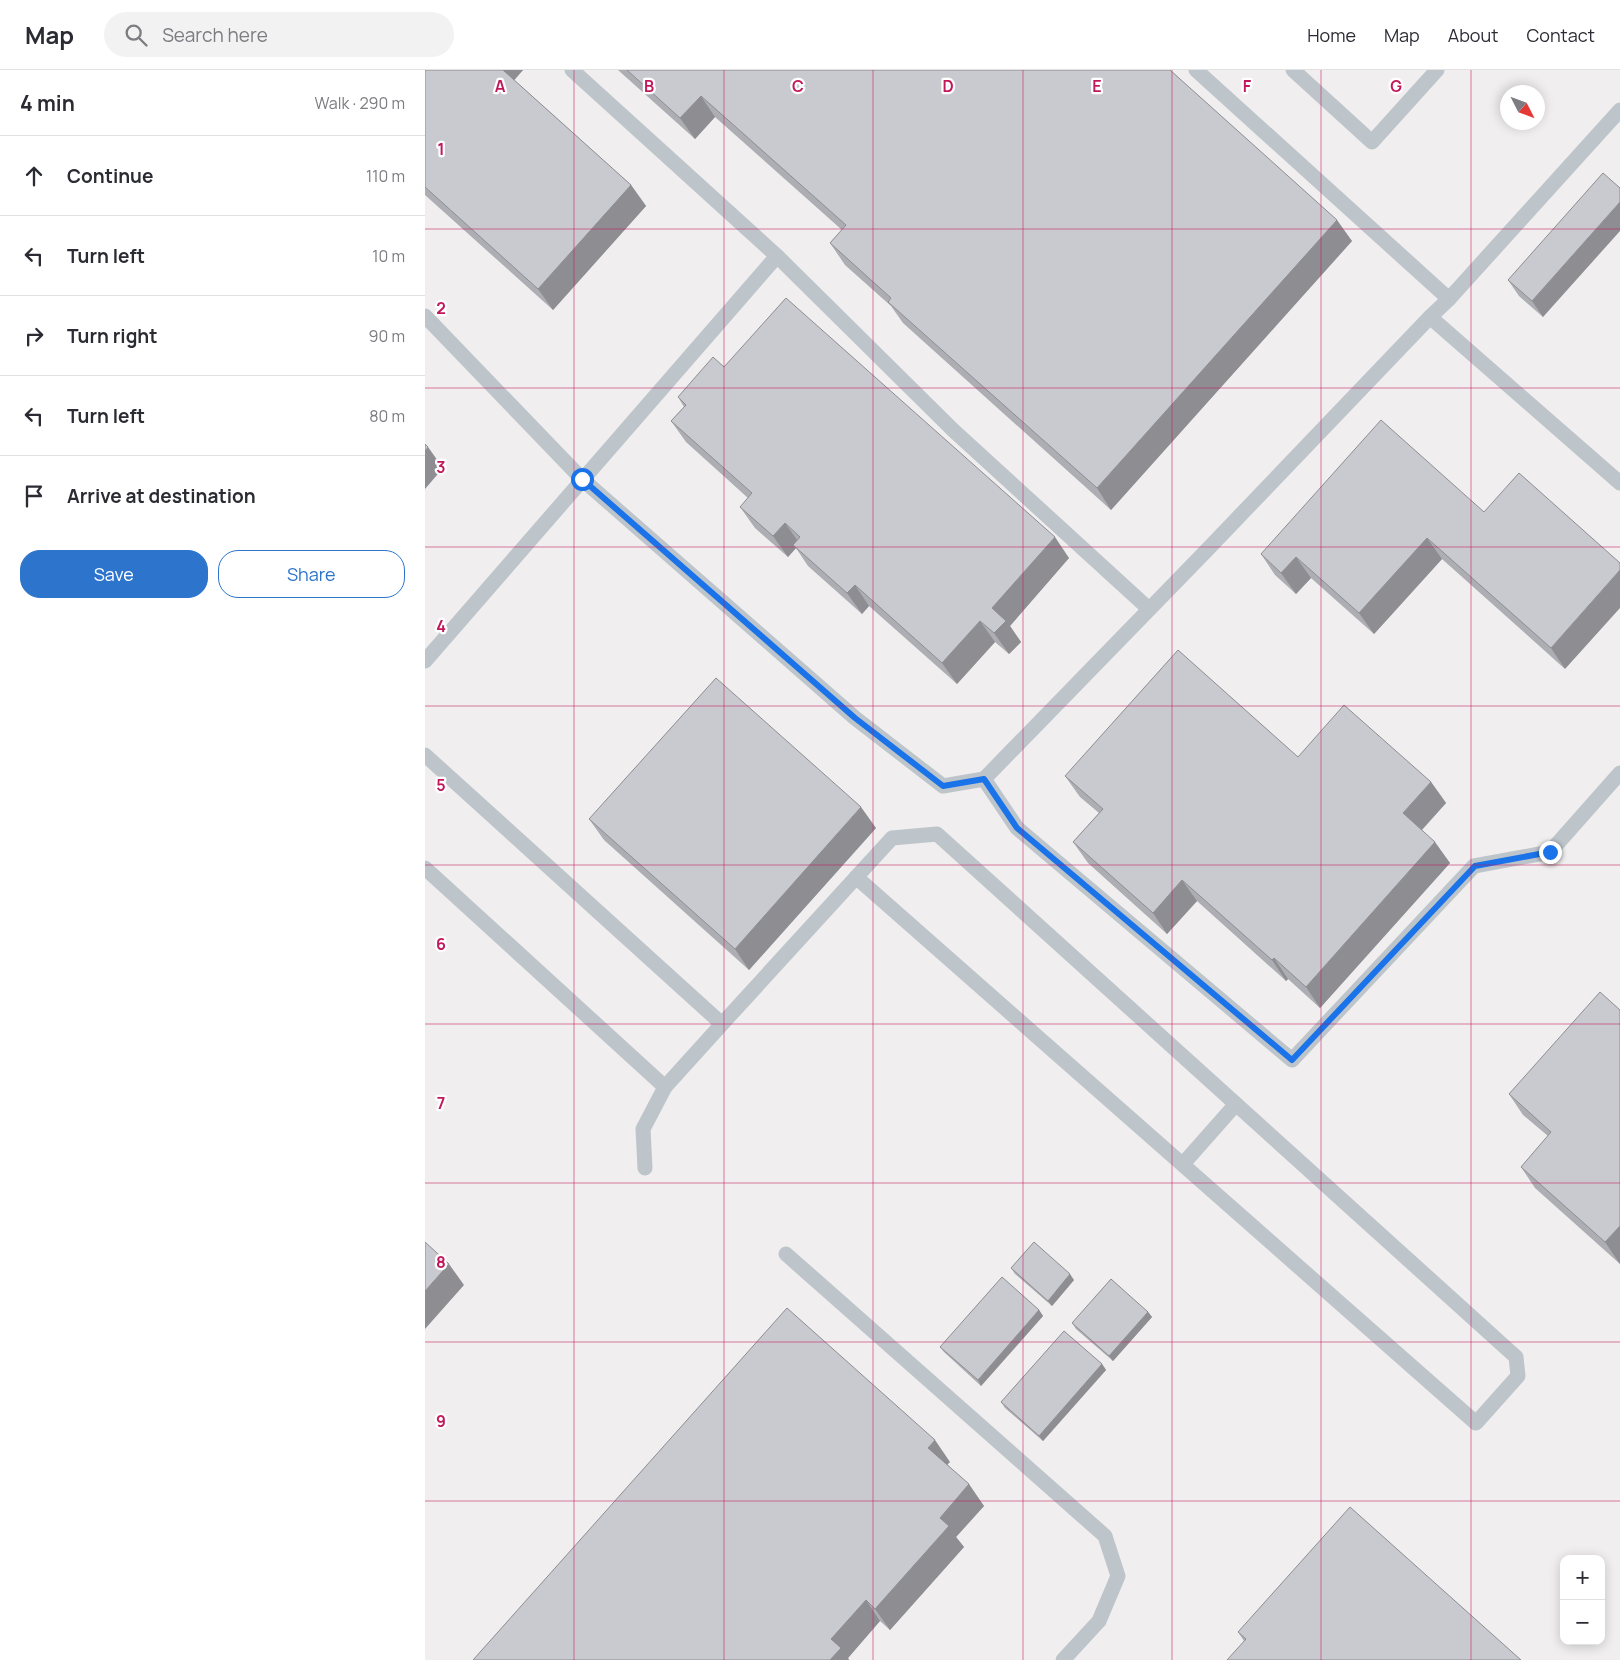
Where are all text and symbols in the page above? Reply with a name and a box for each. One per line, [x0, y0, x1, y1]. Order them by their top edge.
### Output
search box [104, 12, 454, 57]
text: Map [25, 18, 74, 51]
icon: search [122, 21, 150, 49]
text: Search here [162, 22, 268, 48]
text: Home [1307, 23, 1356, 47]
text: Map [1384, 23, 1420, 47]
text: About [1448, 23, 1498, 47]
text: Contact [1526, 23, 1595, 47]
text: A [495, 75, 506, 97]
text: B [644, 75, 654, 97]
text: C [792, 75, 804, 97]
text: D [942, 75, 954, 97]
text: E [1092, 75, 1102, 97]
text: F [1243, 75, 1252, 97]
text: G [1390, 75, 1402, 97]
north arrow [1500, 85, 1545, 130]
text: 4 min [20, 89, 75, 117]
text: Walk · 290 m [315, 92, 405, 114]
text: 1 [437, 138, 445, 160]
icon: ahead [20, 162, 48, 190]
text: Continue [67, 163, 153, 189]
text: 110 m [366, 165, 405, 187]
icon: left [20, 242, 48, 270]
text: Turn left [67, 243, 145, 269]
text: 10 m [372, 245, 405, 267]
text: 2 [436, 297, 446, 319]
icon: right [20, 322, 48, 350]
text: Turn right [67, 323, 157, 349]
text: 90 m [369, 325, 405, 347]
icon: left [20, 402, 48, 430]
text: Turn left [67, 403, 145, 429]
text: 80 m [369, 405, 405, 427]
text: 3 [436, 456, 446, 478]
route start [571, 468, 594, 491]
icon: arrive [20, 482, 48, 510]
text: Arrive at destination [67, 483, 256, 509]
button: Save [20, 550, 208, 598]
button: Share [218, 550, 405, 598]
text: 4 [436, 615, 446, 637]
text: 5 [436, 774, 446, 796]
route end [1539, 841, 1562, 864]
text: 6 [436, 933, 446, 955]
text: 7 [437, 1092, 445, 1114]
text: 8 [436, 1251, 446, 1273]
text: 9 [436, 1410, 446, 1432]
map controls [1560, 1555, 1605, 1645]
button: + [1560, 1555, 1605, 1600]
button: − [1560, 1600, 1605, 1645]

